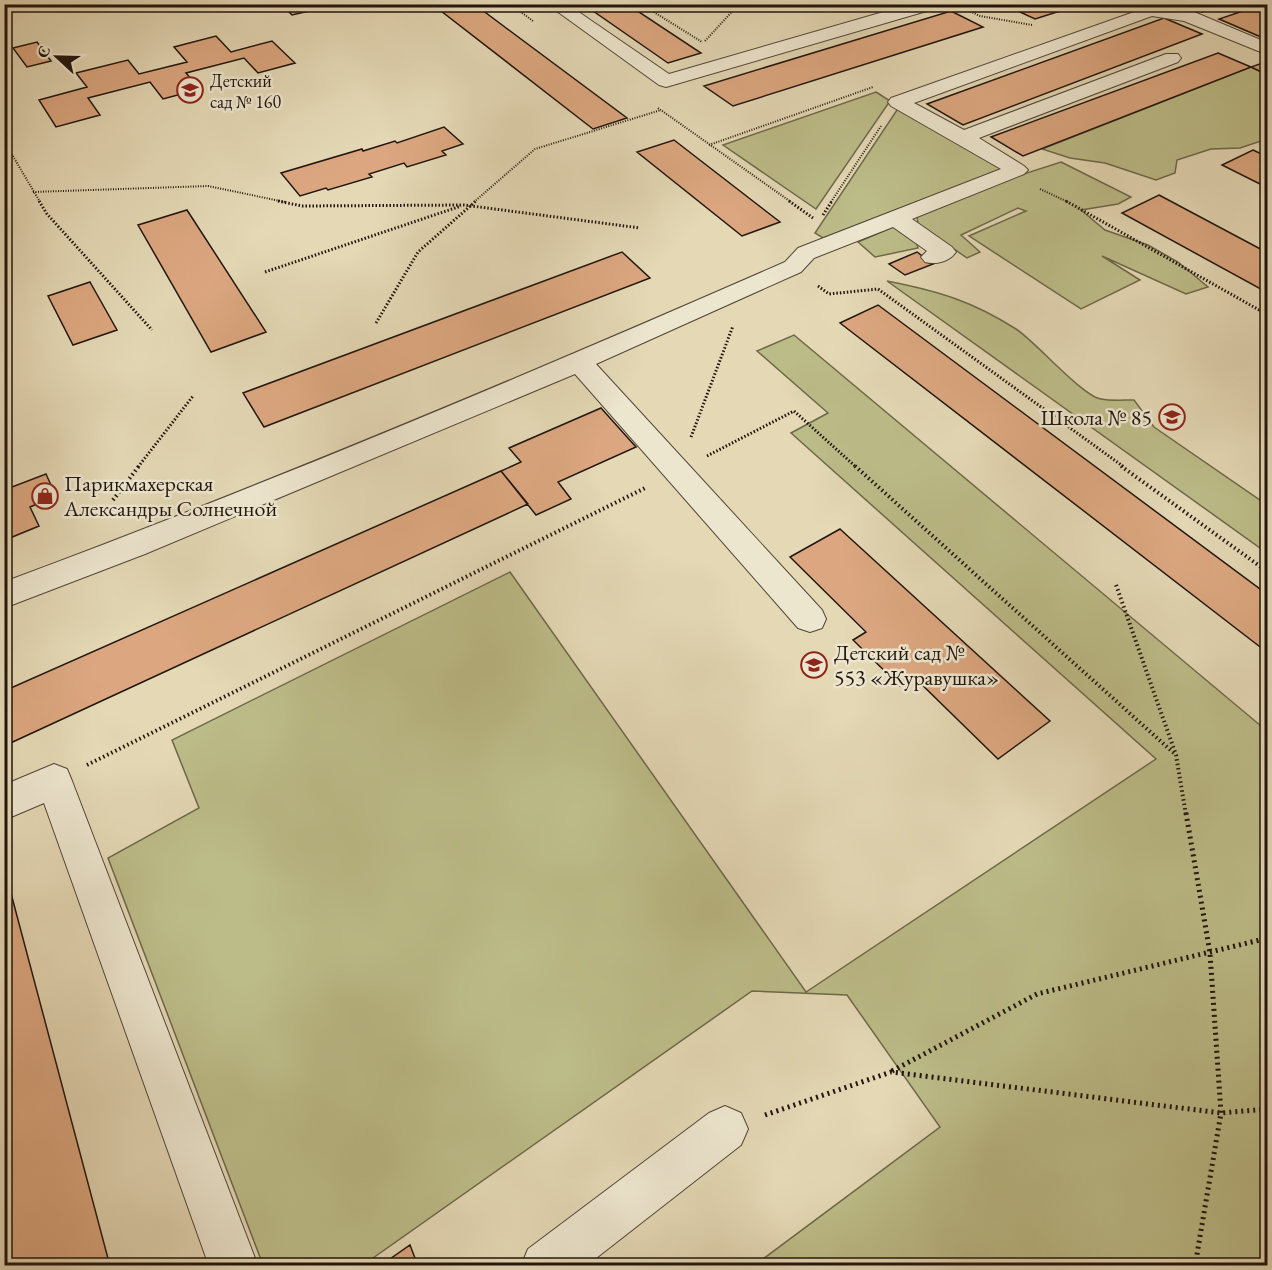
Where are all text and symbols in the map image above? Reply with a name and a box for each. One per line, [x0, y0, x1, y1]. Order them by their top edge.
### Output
north arrow [27, 27, 87, 87]
text: С [32, 42, 55, 61]
place label: Детский сад № 160 [210, 69, 282, 113]
school or university icon: Детский сад № 160 [175, 75, 205, 105]
school or university icon: Школа № 85 [1157, 402, 1187, 432]
place label: Школа № 85 [1040, 403, 1152, 432]
place label: Парикмахерская Александры Солнечной [63, 469, 277, 523]
shop icon: Парикмахерская Александры Солнечной [30, 481, 60, 511]
place label: Детский сад № 553 «Журавушка» [834, 638, 999, 692]
school or university icon: Детский сад № 553 «Журавушка» [799, 650, 829, 680]

